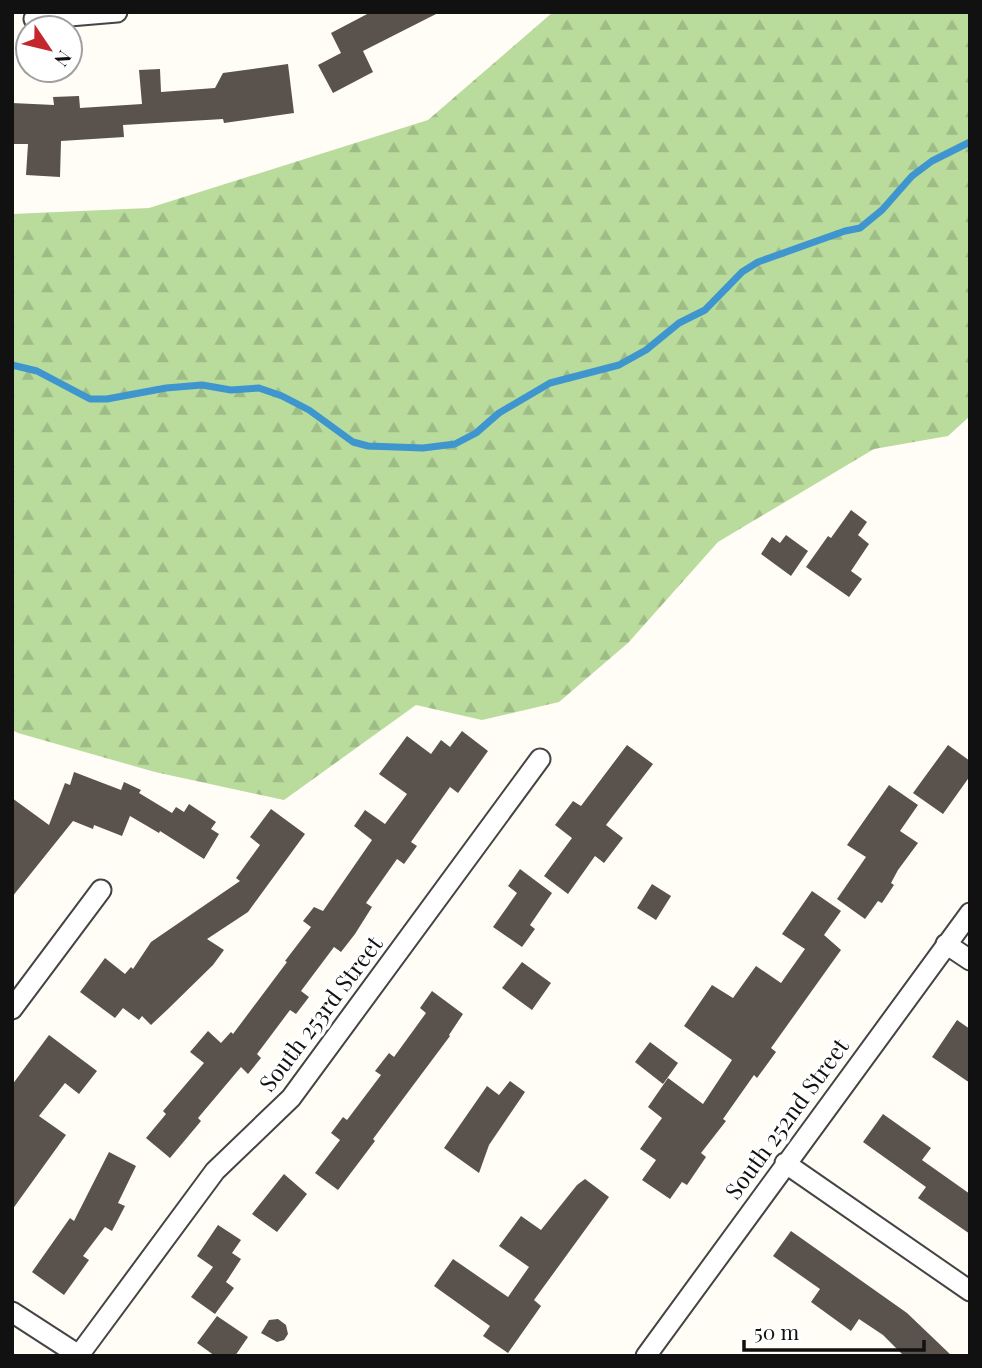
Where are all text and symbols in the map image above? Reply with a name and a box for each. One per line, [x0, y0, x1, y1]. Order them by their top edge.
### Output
north arrow [14, 14, 84, 84]
text: N [49, 46, 78, 73]
street label: South 253rd Street [251, 928, 389, 1097]
street label: South 252nd Street [717, 1031, 855, 1205]
scale bar [744, 1308, 924, 1352]
text: 50 m [754, 1317, 800, 1345]

